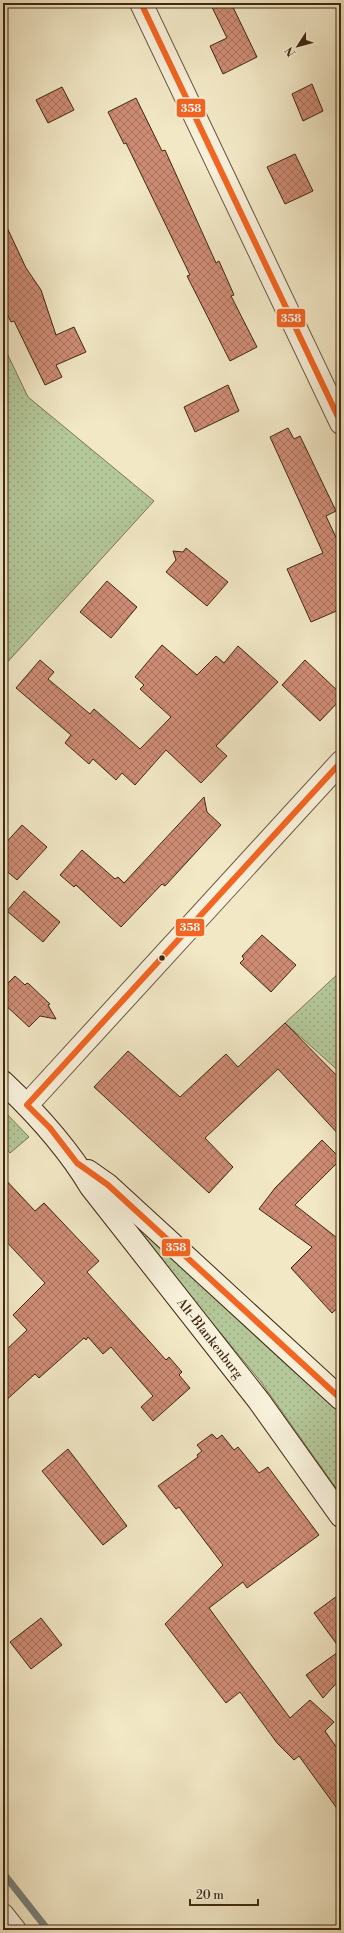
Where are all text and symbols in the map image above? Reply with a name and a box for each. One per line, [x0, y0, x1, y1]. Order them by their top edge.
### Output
north arrow [278, 26, 318, 66]
text: N [282, 43, 299, 59]
line badge: 358 [176, 98, 206, 118]
text: 358 [181, 102, 201, 116]
line badge: 358 [276, 308, 306, 328]
text: 358 [281, 312, 301, 326]
line badge: 358 [175, 918, 205, 937]
text: 358 [180, 921, 200, 935]
unlabelled marker [157, 953, 167, 963]
line badge: 358 [161, 1238, 191, 1257]
text: 358 [166, 1241, 186, 1255]
street label: Alt-Blankenburg [173, 1294, 247, 1382]
scale bar [190, 1881, 258, 1907]
text: 20 m [196, 1888, 224, 1903]

